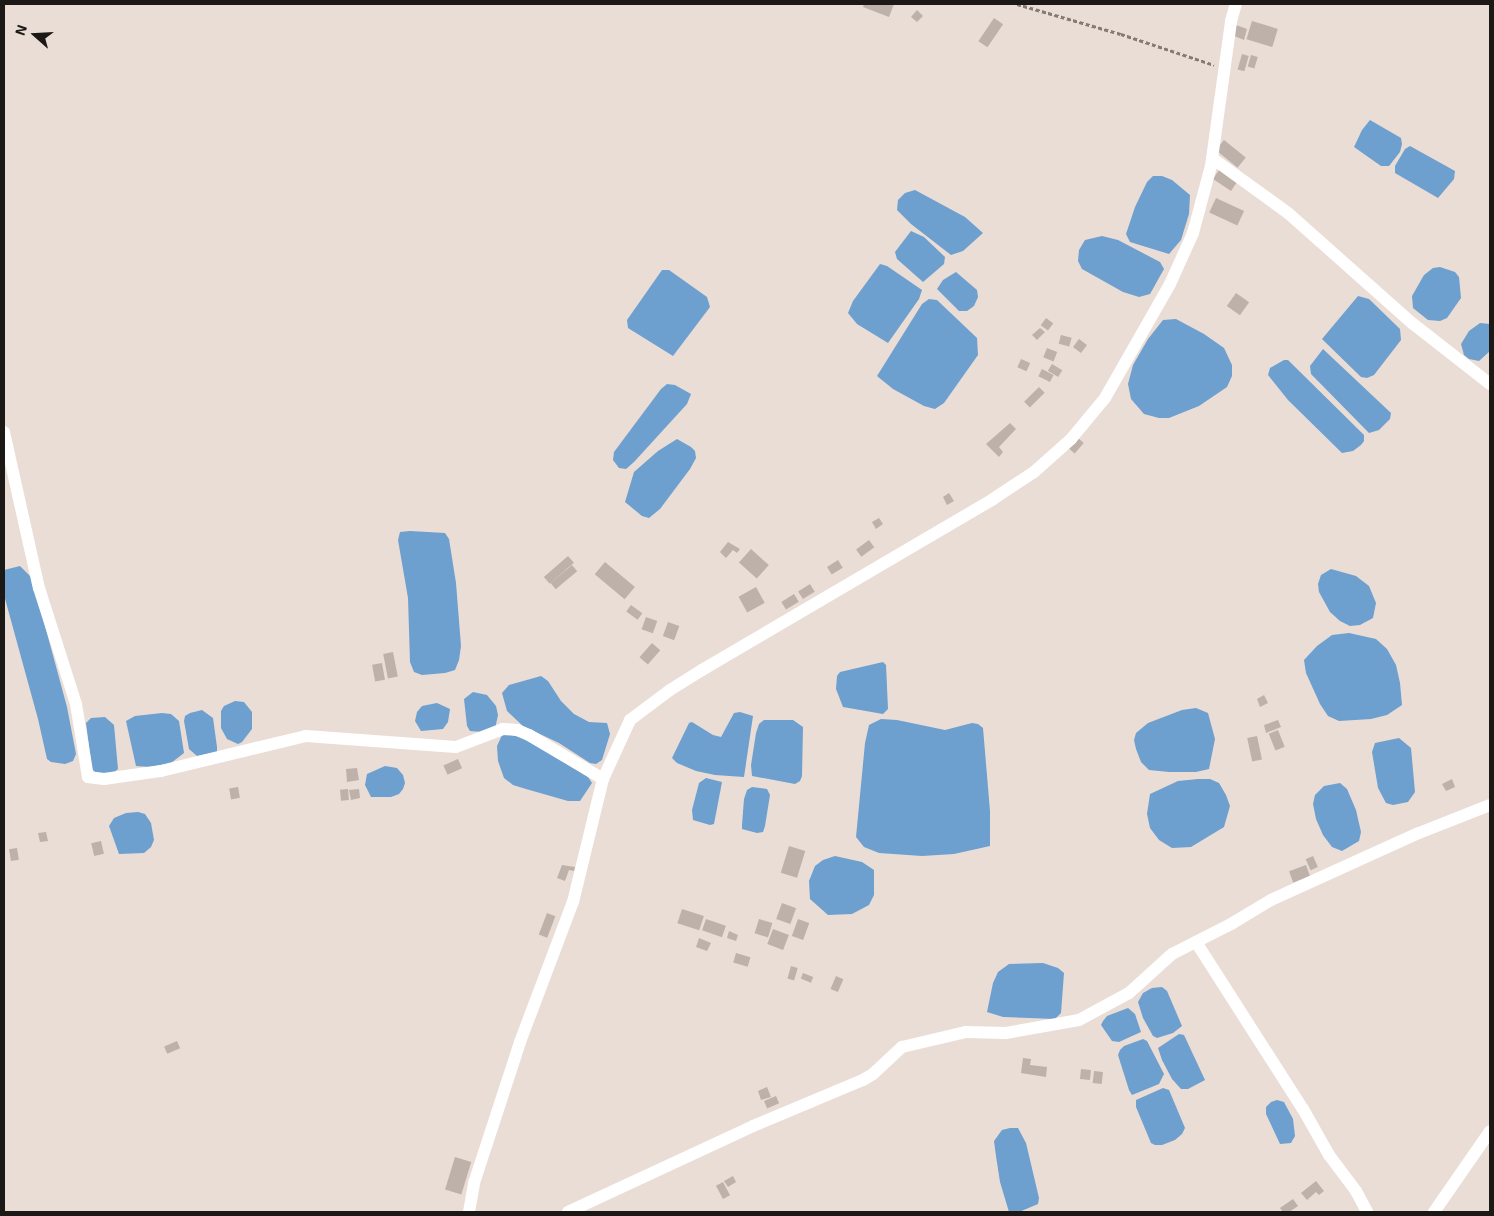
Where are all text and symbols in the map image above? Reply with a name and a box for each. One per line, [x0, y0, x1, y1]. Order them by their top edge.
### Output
north arrow [10, 10, 60, 60]
text: N [11, 22, 30, 38]

